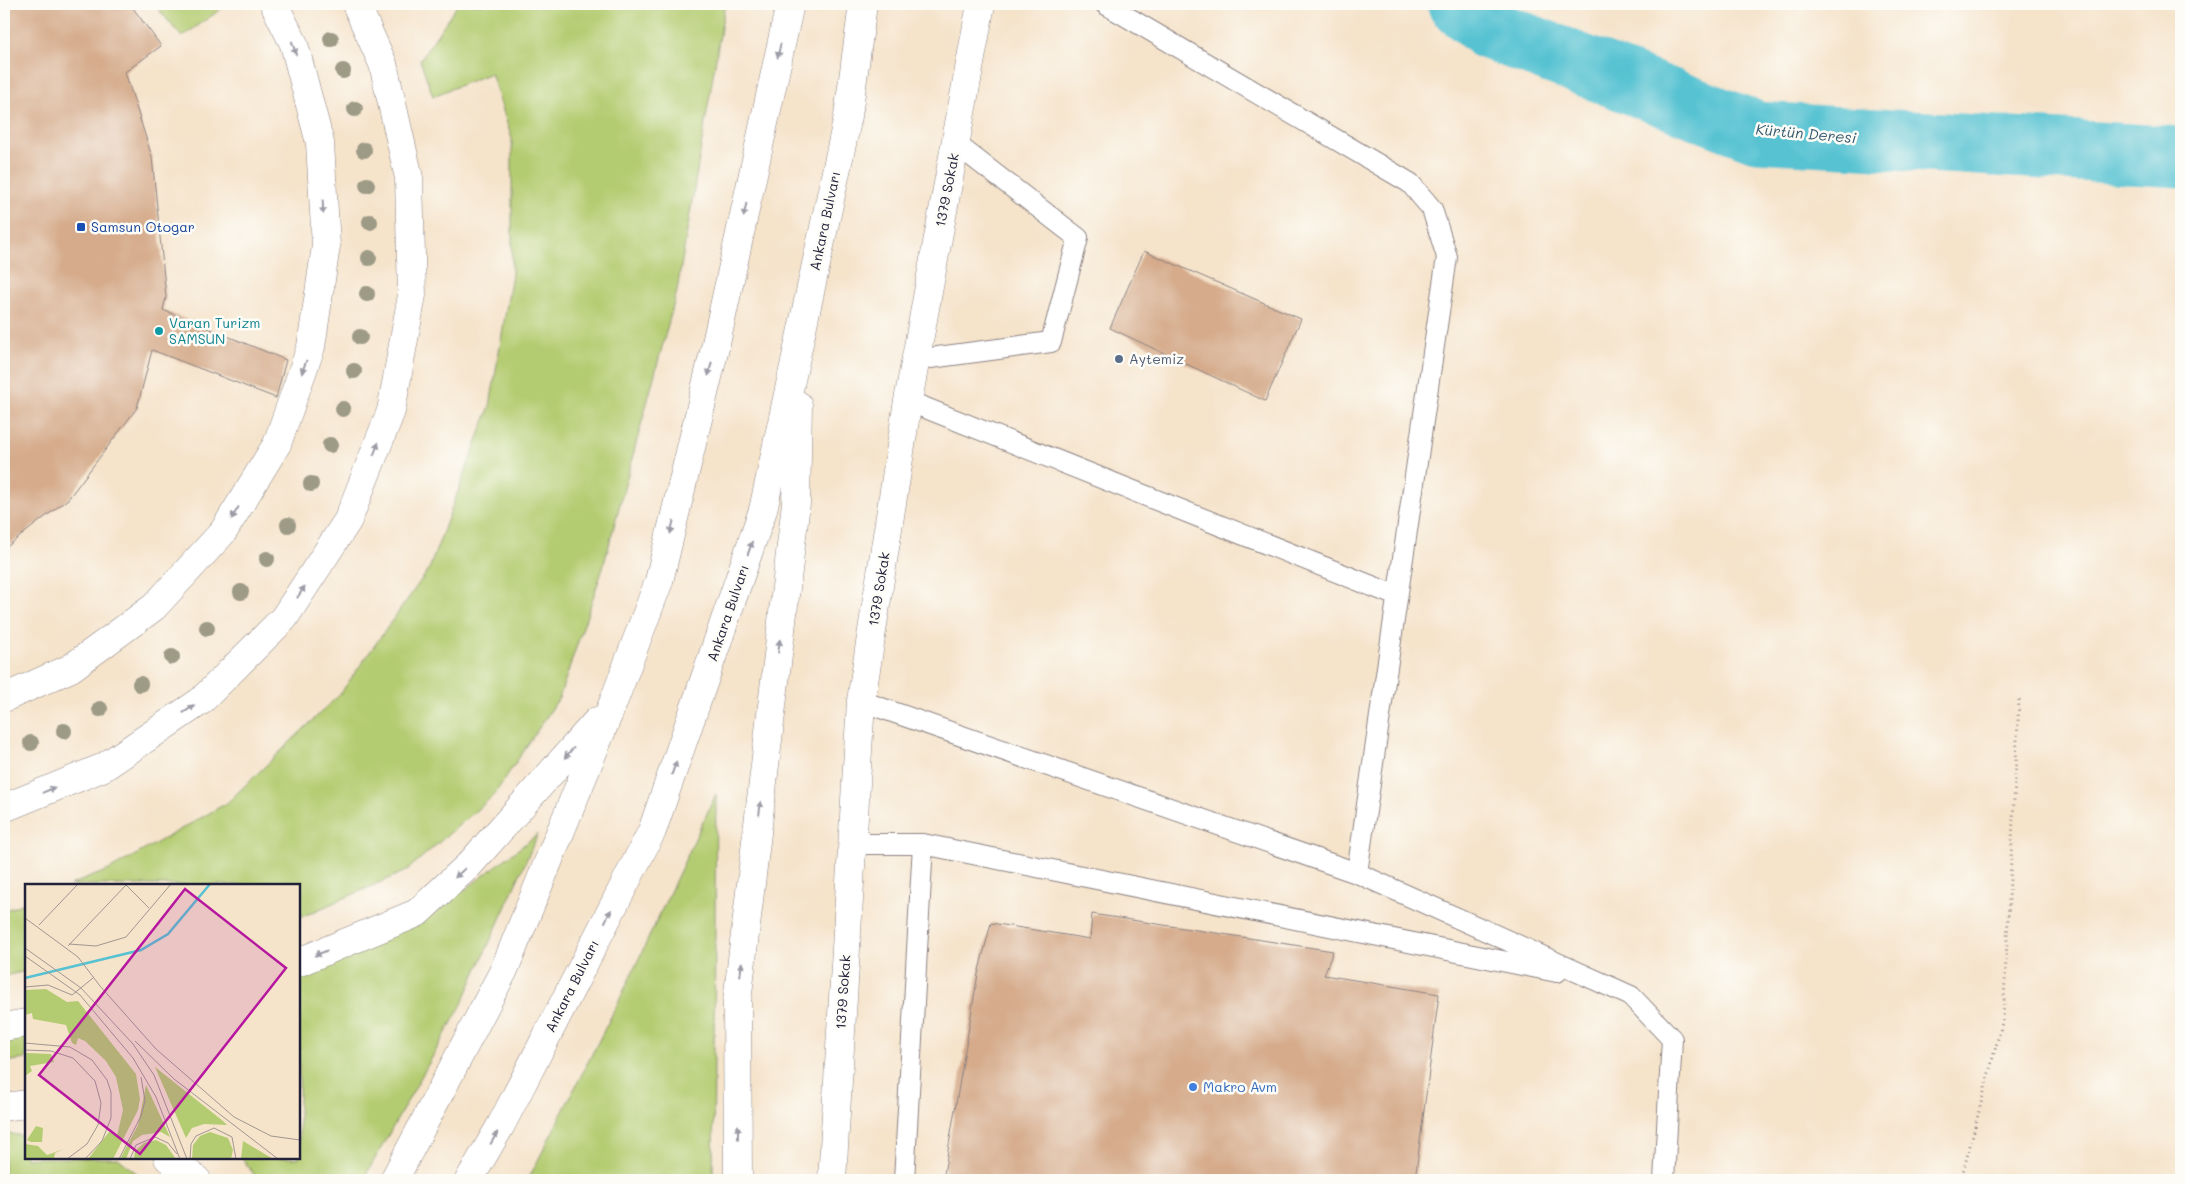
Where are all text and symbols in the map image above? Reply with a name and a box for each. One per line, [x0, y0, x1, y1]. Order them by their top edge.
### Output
one-way arrow [291, 41, 299, 56]
one-way arrow [775, 44, 783, 60]
water label: Kürtün Deresi [1755, 119, 1858, 147]
street label: 1379 Sokak [930, 151, 963, 228]
street label: Ankara Bulvarı [805, 169, 844, 272]
one-way arrow [320, 199, 328, 215]
one-way arrow [741, 203, 749, 218]
place label: Samsun Otogar [91, 217, 195, 236]
marker: Samsun Otogar [75, 221, 87, 233]
place label: Varan Turizm SAMSUN [169, 313, 260, 348]
marker: Varan Turizm SAMSUN [153, 325, 165, 337]
place label: Aytemiz [1129, 349, 1184, 368]
marker: Aytemiz [1113, 353, 1125, 365]
one-way arrow [300, 360, 308, 375]
one-way arrow [706, 361, 714, 376]
one-way arrow [372, 442, 380, 456]
one-way arrow [230, 507, 239, 520]
one-way arrow [668, 519, 676, 534]
one-way arrow [746, 540, 754, 555]
street label: 1379 Sokak [863, 551, 894, 627]
street label: Ankara Bulvarı [702, 562, 753, 664]
one-way arrow [296, 586, 305, 599]
one-way arrow [775, 638, 783, 654]
one-way arrow [183, 705, 196, 714]
one-way arrow [564, 746, 575, 759]
one-way arrow [670, 760, 678, 775]
one-way arrow [42, 785, 56, 793]
one-way arrow [756, 800, 764, 816]
one-way arrow [455, 867, 467, 879]
inset map [25, 884, 300, 1159]
one-way arrow [604, 909, 612, 923]
street label: Ankara Bulvarı [540, 936, 603, 1035]
one-way arrow [314, 949, 328, 957]
street label: 1379 Sokak [830, 954, 855, 1030]
one-way arrow [737, 961, 745, 977]
place label: Makro Avm [1203, 1077, 1277, 1096]
marker: Makro Avm [1187, 1081, 1199, 1093]
one-way arrow [734, 1123, 742, 1139]
one-way arrow [489, 1132, 498, 1145]

